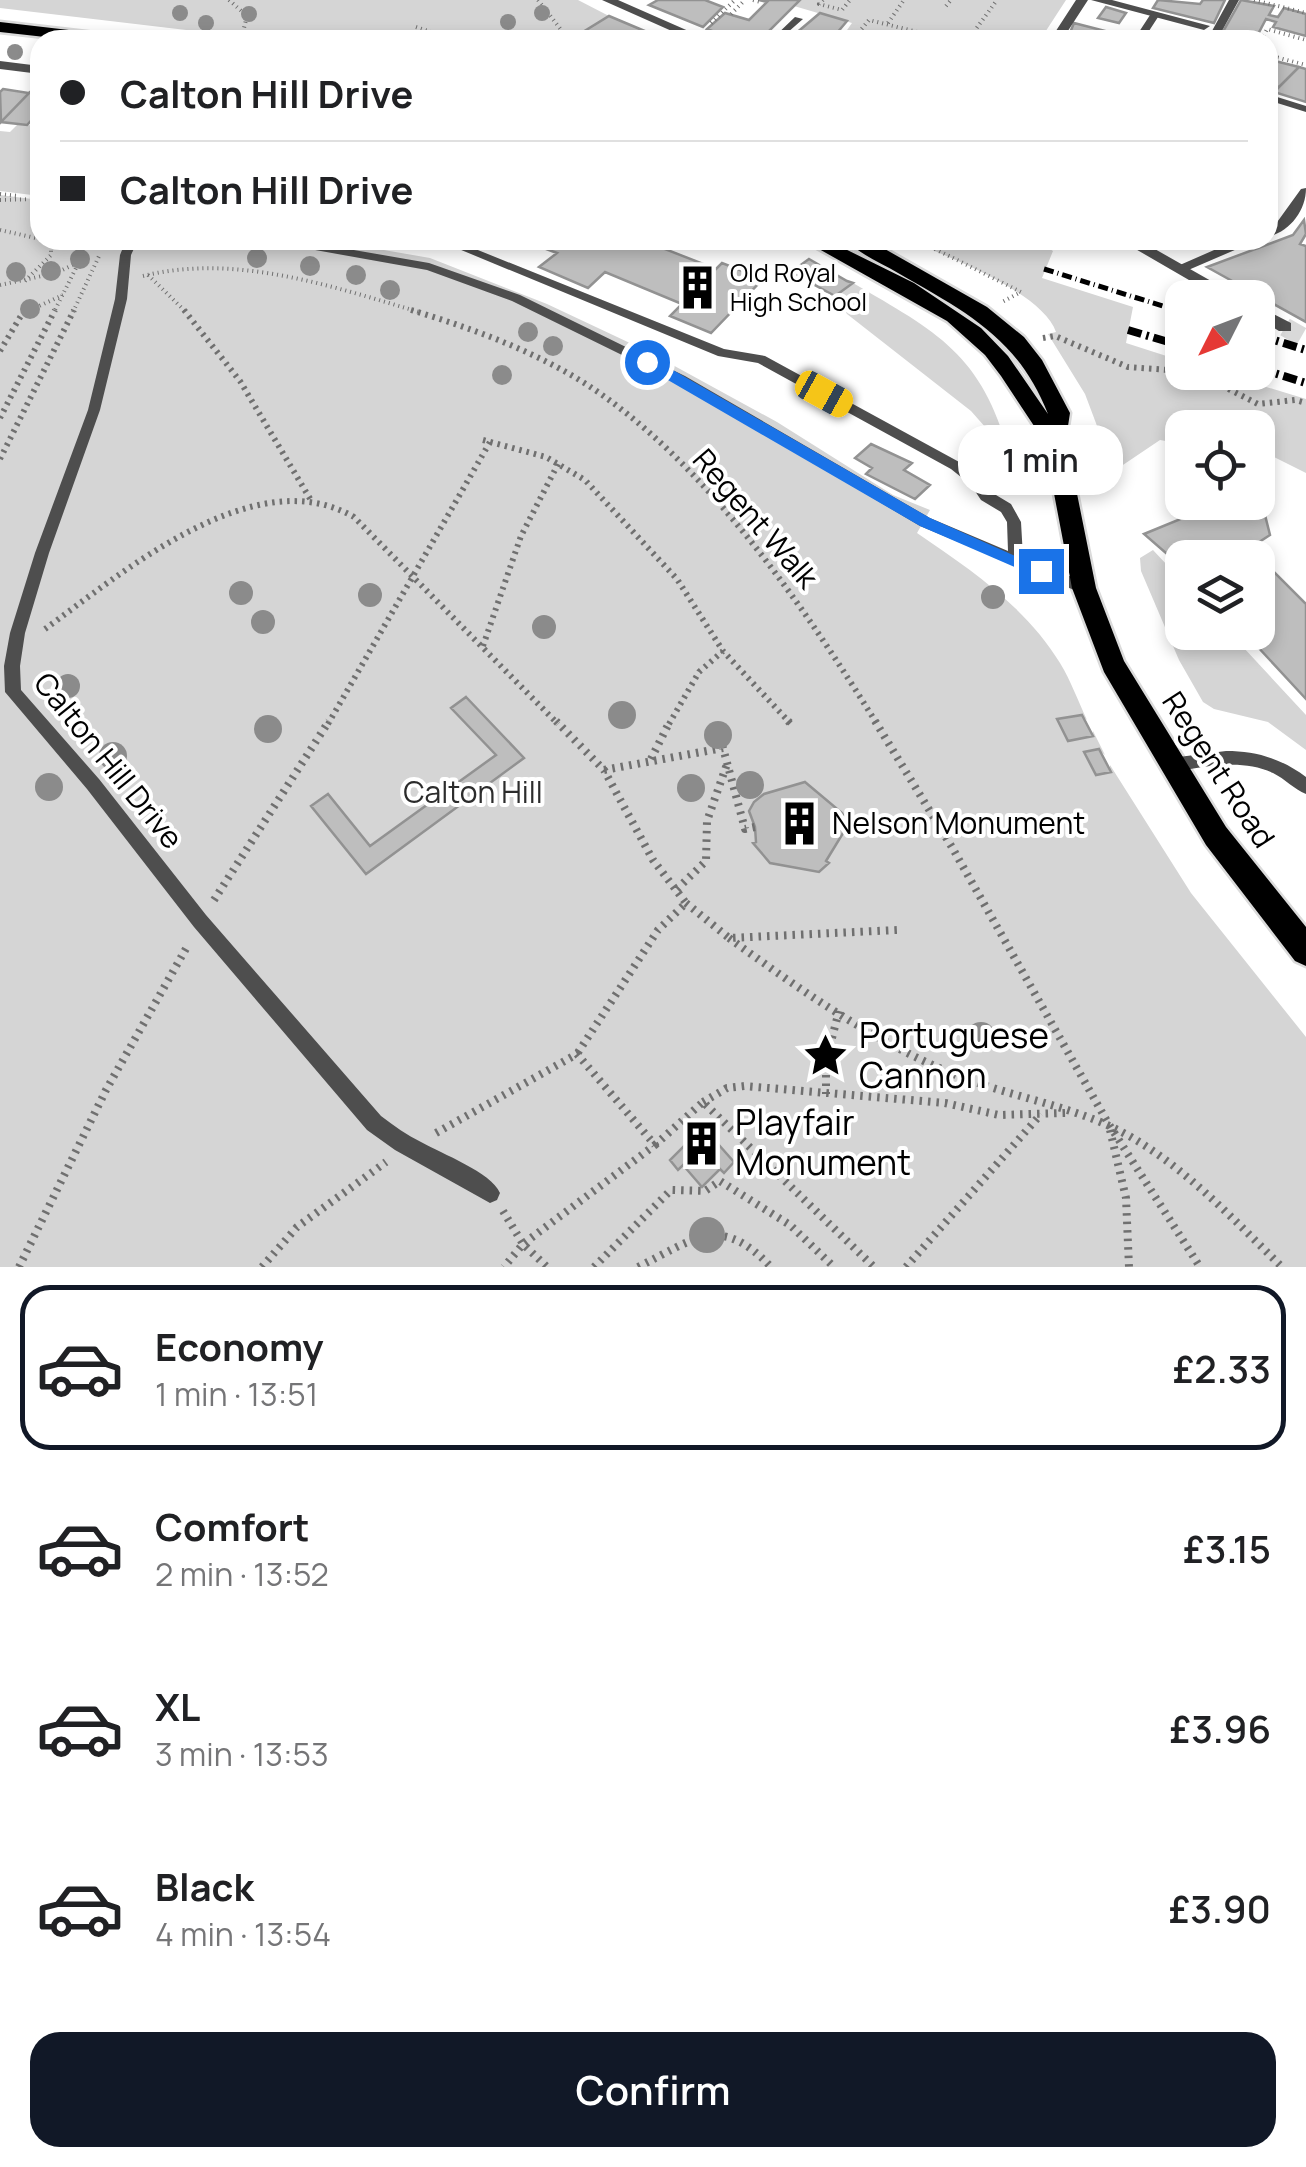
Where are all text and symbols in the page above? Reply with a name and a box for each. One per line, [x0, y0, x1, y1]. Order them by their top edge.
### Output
text: Calton Hill Drive [120, 67, 413, 119]
text: Calton Hill Drive [120, 163, 413, 215]
place label: Old Royal High School [730, 255, 867, 319]
building icon: Old Royal High School [673, 263, 721, 311]
north arrow [1165, 280, 1275, 390]
map controls [1165, 280, 1275, 650]
route start [625, 340, 670, 385]
car [790, 366, 858, 422]
button: locate [1165, 410, 1275, 520]
callout: 1 min [958, 426, 1124, 496]
text: 1 min [1002, 438, 1079, 482]
street label: Regent Walk [684, 440, 829, 597]
button: layers [1165, 540, 1275, 650]
route end [1019, 549, 1064, 594]
street label: Calton Hill Drive [25, 663, 193, 857]
street label: Regent Road [1154, 683, 1285, 855]
park label: Calton Hill [403, 771, 543, 812]
building icon: Nelson Monument [775, 800, 823, 848]
place label: Nelson Monument [832, 802, 1085, 843]
place label: Portuguese Cannon [859, 1011, 1049, 1099]
place icon: Portuguese Cannon [802, 1032, 850, 1080]
place label: Playfair Monument [735, 1098, 911, 1186]
building icon: Playfair Monument [678, 1119, 726, 1167]
text: Economy [155, 1320, 324, 1372]
icon: car [35, 1323, 125, 1413]
text: £2.33 [1173, 1342, 1271, 1394]
text: 1 min · 13:51 [155, 1372, 318, 1416]
text: Comfort [155, 1500, 309, 1552]
icon: car [35, 1503, 125, 1593]
text: £3.15 [1183, 1522, 1271, 1574]
text: 2 min · 13:52 [155, 1552, 329, 1596]
text: XL [155, 1680, 200, 1732]
icon: car [35, 1683, 125, 1773]
text: £3.96 [1169, 1702, 1271, 1754]
text: 3 min · 13:53 [155, 1732, 329, 1776]
text: Black [155, 1860, 254, 1912]
icon: car [35, 1863, 125, 1953]
text: £3.90 [1169, 1882, 1271, 1934]
text: 4 min · 13:54 [155, 1912, 331, 1956]
button: Confirm [30, 2032, 1276, 2147]

